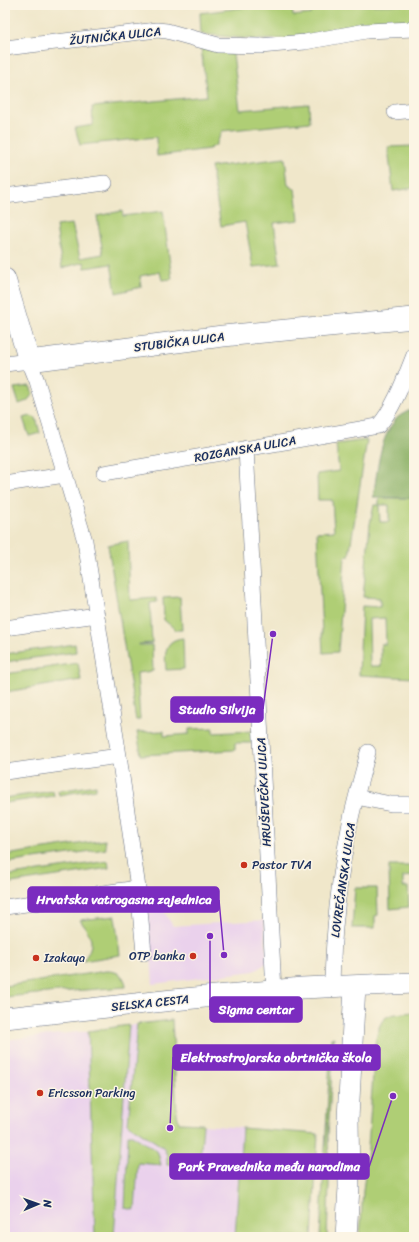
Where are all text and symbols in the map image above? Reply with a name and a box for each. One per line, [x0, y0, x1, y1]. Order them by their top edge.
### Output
street label: ŽUTNIČKA ULICA [68, 20, 162, 52]
street label: STUBIČKA ULICA [132, 326, 226, 358]
street label: ROZGANSKA ULICA [192, 429, 298, 469]
callout: Studio Silvija [171, 697, 263, 722]
text: Studio Silvija [178, 698, 256, 721]
street label: HRUŠEVEČKA ULICA [250, 737, 278, 847]
street label: LOVREČANSKA ULICA [324, 821, 362, 939]
place label: Pastor TVA [252, 854, 312, 876]
marker: Pastor TVA [239, 860, 249, 870]
callout: Hrvatska vatrogasna zajednica [28, 887, 219, 912]
text: Hrvatska vatrogasna zajednica [35, 888, 212, 911]
place label: OTP banka [129, 945, 186, 967]
place label: Izakaya [43, 947, 85, 969]
marker: OTP banka [188, 951, 198, 961]
marker: Izakaya [31, 953, 41, 963]
street label: SELSKA CESTA [110, 988, 190, 1018]
callout: Sigma centar [210, 997, 302, 1022]
text: Sigma centar [217, 998, 295, 1021]
callout: Elektrostrojarska obrtnička škola [173, 1045, 380, 1070]
text: Elektrostrojarska obrtnička škola [180, 1046, 372, 1069]
place label: Ericsson Parking [48, 1082, 135, 1104]
marker: Ericsson Parking [35, 1088, 45, 1098]
callout: Park Pravednika među narodima [170, 1154, 369, 1179]
text: Park Pravednika među narodima [178, 1155, 360, 1178]
north arrow [18, 1184, 58, 1224]
text: N [38, 1199, 57, 1208]

